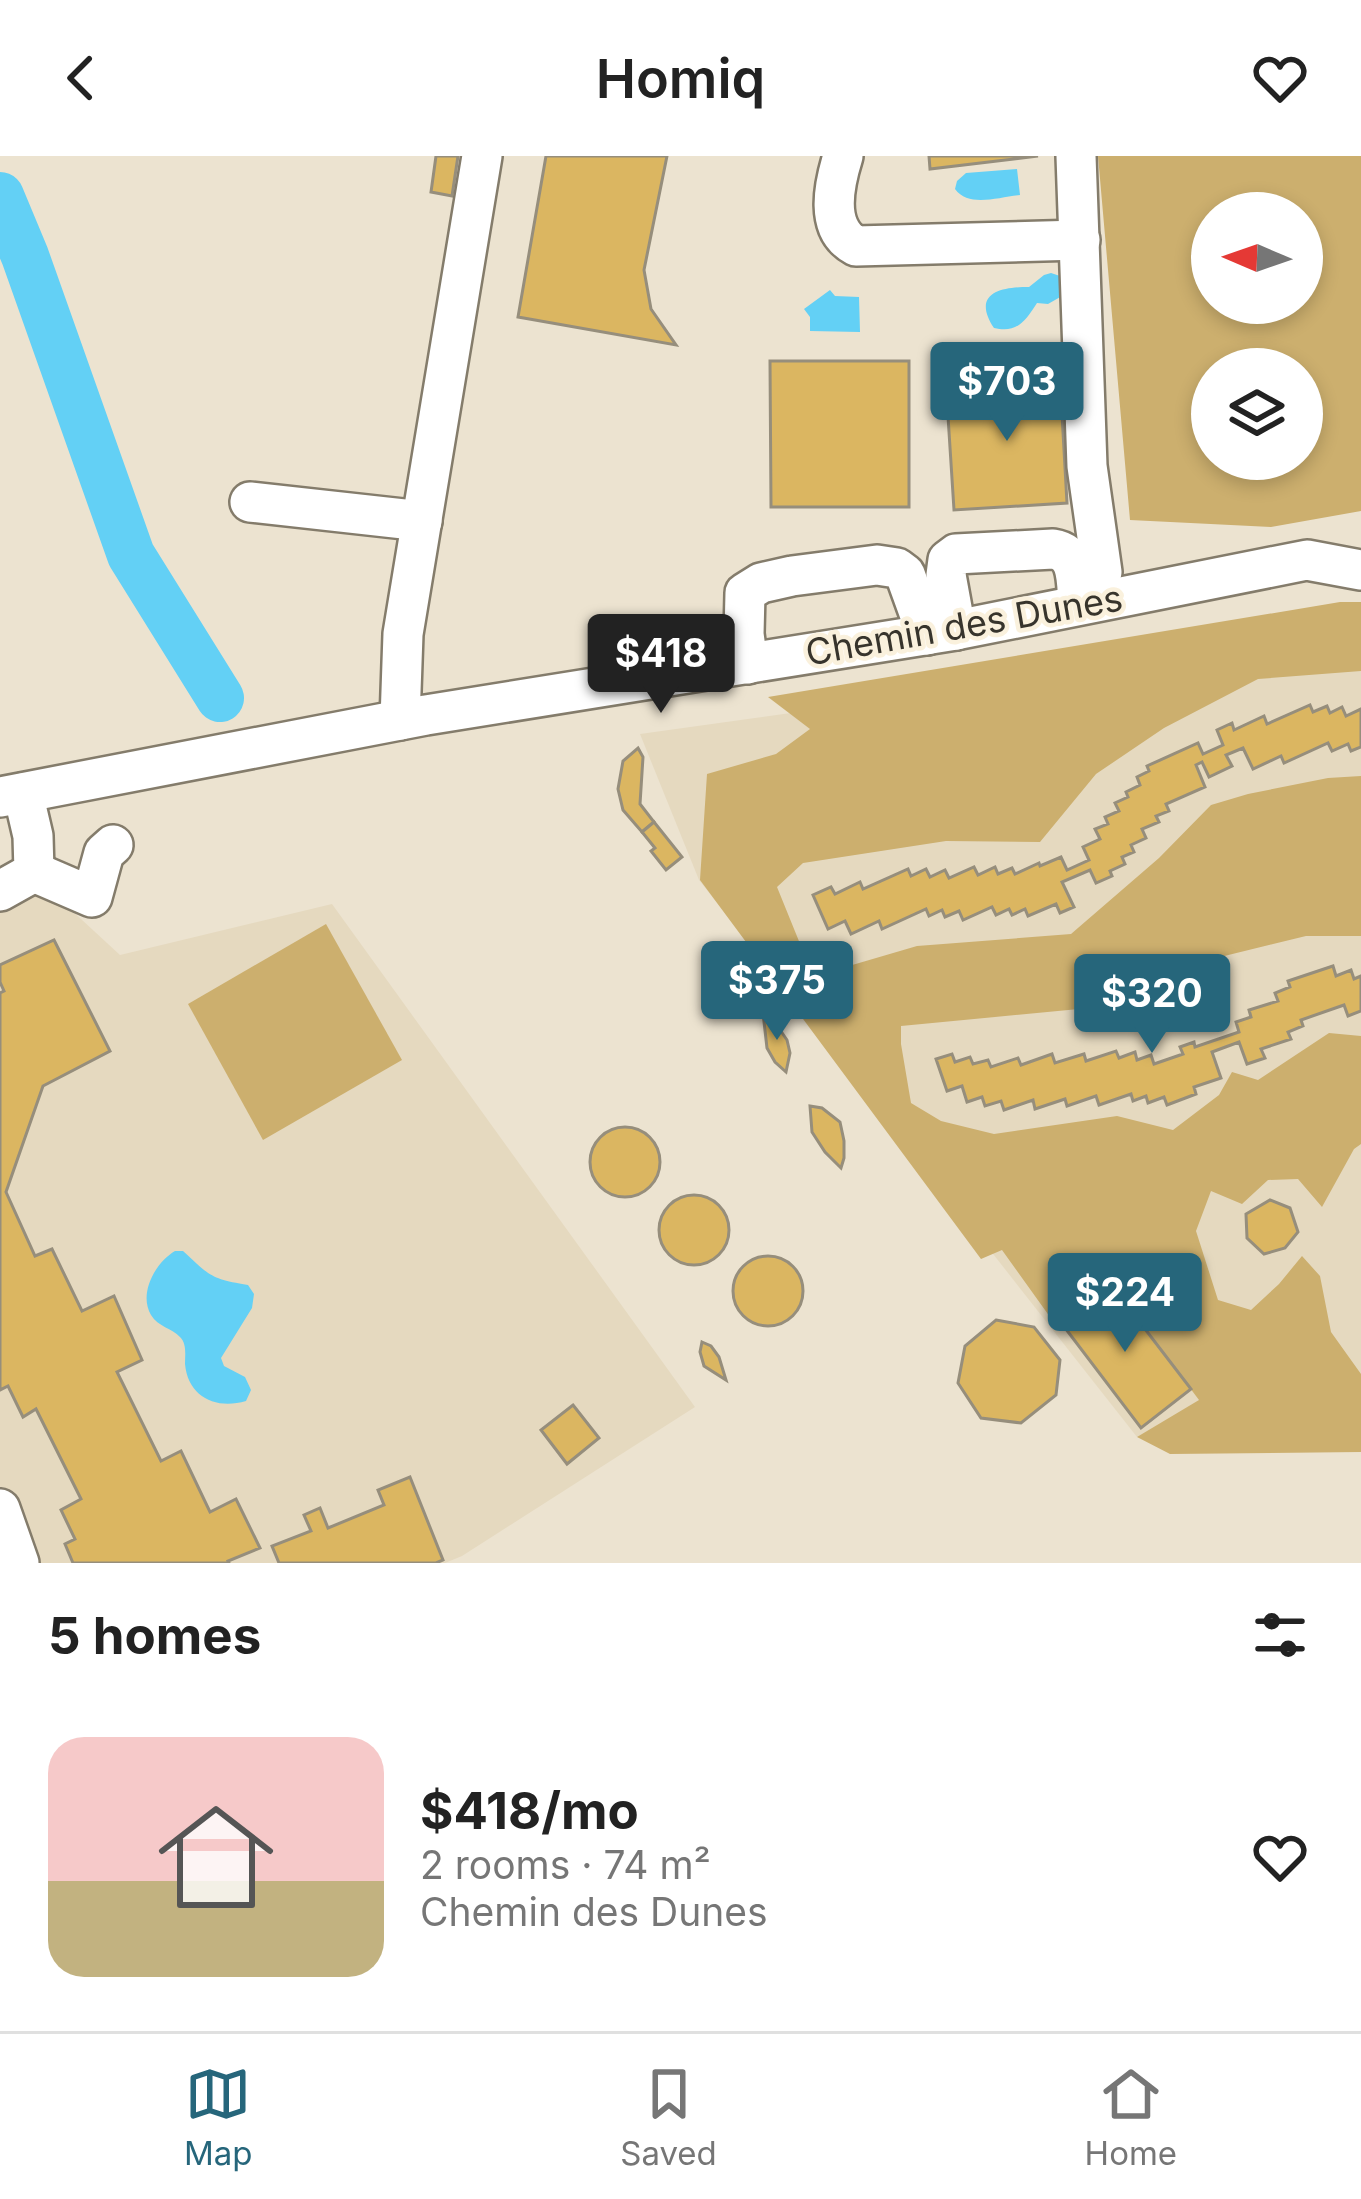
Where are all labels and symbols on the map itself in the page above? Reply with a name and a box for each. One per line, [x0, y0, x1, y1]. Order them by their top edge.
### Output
north arrow [1191, 192, 1323, 324]
pin: $703 [936, 342, 1078, 444]
street label: Chemin des Dunes [802, 575, 1126, 675]
pin: $418 [590, 614, 732, 716]
pin: $375 [706, 941, 848, 1043]
pin: $320 [1081, 954, 1223, 1056]
pin: $224 [1054, 1253, 1196, 1355]

